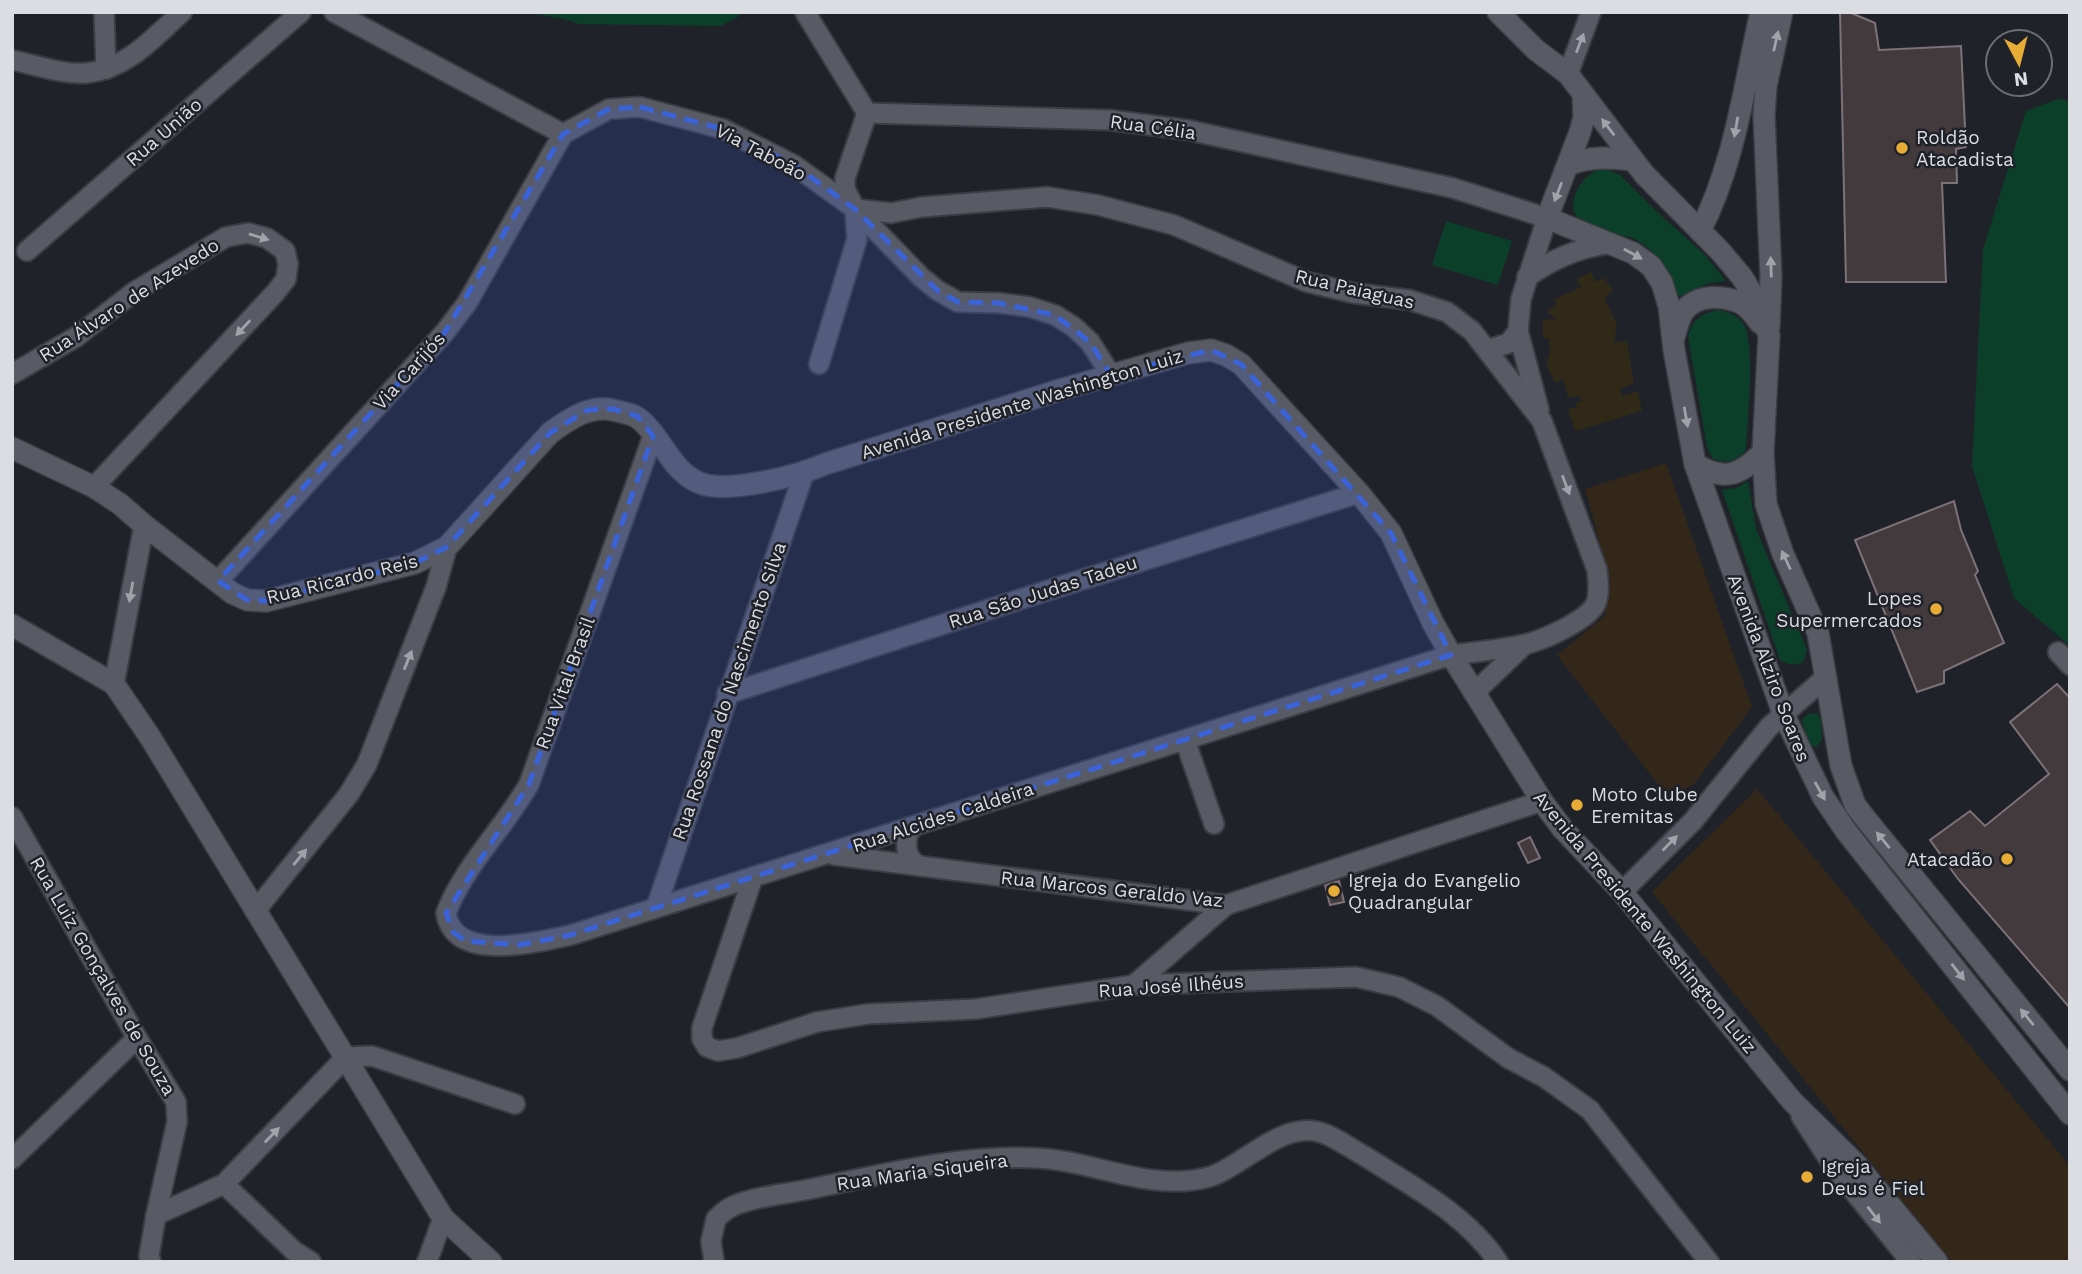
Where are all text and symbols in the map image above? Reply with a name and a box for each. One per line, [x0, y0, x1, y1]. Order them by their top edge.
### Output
north arrow [1984, 28, 2054, 98]
one-way arrow [1770, 30, 1781, 52]
one-way arrow [1574, 33, 1585, 54]
text: N [2013, 67, 2029, 92]
street label: Rua União [121, 93, 207, 171]
street label: Rua Célia [1109, 110, 1198, 144]
one-way arrow [1730, 116, 1741, 138]
one-way arrow [1601, 118, 1615, 136]
street label: Via Taboão [712, 119, 810, 185]
place label: Roldão Atacadista [1916, 126, 2014, 171]
marker: Roldão Atacadista [1894, 140, 1910, 156]
one-way arrow [1552, 181, 1563, 202]
one-way arrow [249, 232, 270, 242]
street label: Rua Álvaro de Azevedo [35, 233, 223, 367]
one-way arrow [1623, 248, 1642, 260]
one-way arrow [1765, 256, 1776, 278]
street label: Rua Paiaguas [1293, 264, 1417, 314]
one-way arrow [236, 319, 252, 336]
street label: Via Carijós [368, 327, 450, 415]
street label: Avenida Presidente Washington Luiz [858, 344, 1186, 464]
one-way arrow [1681, 406, 1692, 428]
one-way arrow [1561, 475, 1572, 496]
street label: Rua Rossana do Nascimento Silva [667, 539, 791, 843]
street label: Rua Ricardo Reis [264, 549, 420, 609]
one-way arrow [1781, 550, 1792, 570]
street label: Rua São Judas Tadeu [946, 551, 1140, 633]
street label: Avenida Alziro Soares [1723, 571, 1815, 765]
one-way arrow [125, 581, 136, 603]
place label: Lopes Supermercados [1776, 587, 1922, 632]
marker: Lopes Supermercados [1928, 601, 1944, 617]
street label: Rua Vital Brasil [530, 613, 600, 752]
one-way arrow [403, 649, 414, 670]
street label: Rua Alcides Caldeira [849, 777, 1037, 857]
one-way arrow [1814, 782, 1826, 801]
place label: Moto Clube Eremitas [1591, 783, 1698, 828]
street label: Avenida Presidente Washington Luiz [1528, 786, 1762, 1058]
marker: Moto Clube Eremitas [1569, 797, 1585, 813]
one-way arrow [1876, 832, 1891, 849]
one-way arrow [1661, 836, 1678, 852]
place label: Atacadão [1907, 848, 1993, 871]
one-way arrow [292, 849, 307, 867]
marker: Atacadão [1999, 851, 2015, 867]
street label: Rua Luiz Gonçalves de Souza [25, 852, 181, 1100]
street label: Rua Marcos Geraldo Vaz [1000, 866, 1224, 912]
place label: Igreja do Evangelio Quadrangular [1348, 869, 1521, 914]
marker: Igreja do Evangelio Quadrangular [1326, 883, 1342, 899]
one-way arrow [1950, 963, 1965, 981]
street label: Rua José Ilhéus [1098, 969, 1244, 1003]
one-way arrow [2019, 1008, 2034, 1026]
one-way arrow [263, 1126, 280, 1143]
street label: Rua Maria Siqueira [835, 1149, 1009, 1195]
place label: Igreja Deus é Fiel [1821, 1155, 1925, 1200]
marker: Igreja Deus é Fiel [1799, 1169, 1815, 1185]
one-way arrow [1867, 1206, 1882, 1224]

